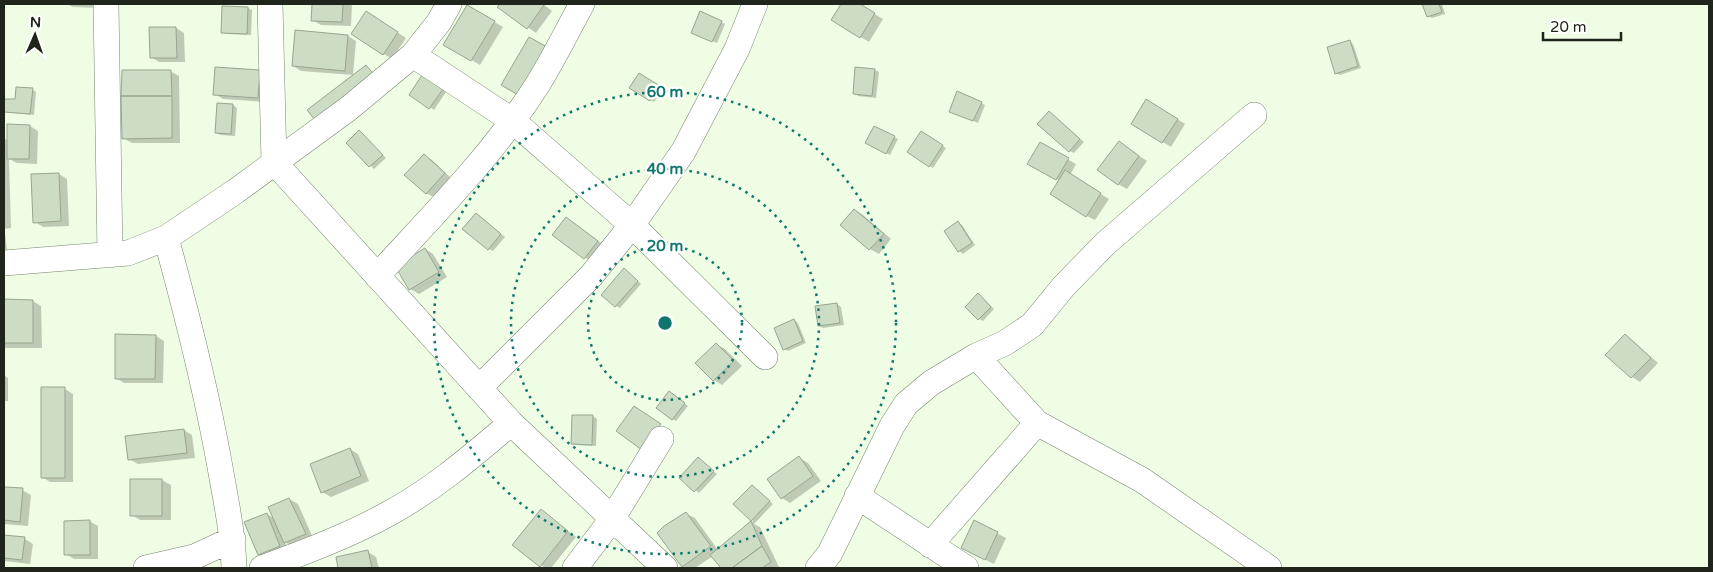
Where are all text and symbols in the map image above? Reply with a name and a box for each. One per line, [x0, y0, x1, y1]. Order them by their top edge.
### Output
north arrow [10, 10, 60, 60]
scale bar [1543, 10, 1620, 42]
text: N [30, 14, 41, 31]
text: 20 m [1550, 18, 1587, 36]
text: 60 m [647, 83, 683, 101]
text: 40 m [647, 160, 683, 178]
text: 20 m [647, 237, 683, 255]
centre of rings [656, 314, 674, 332]

